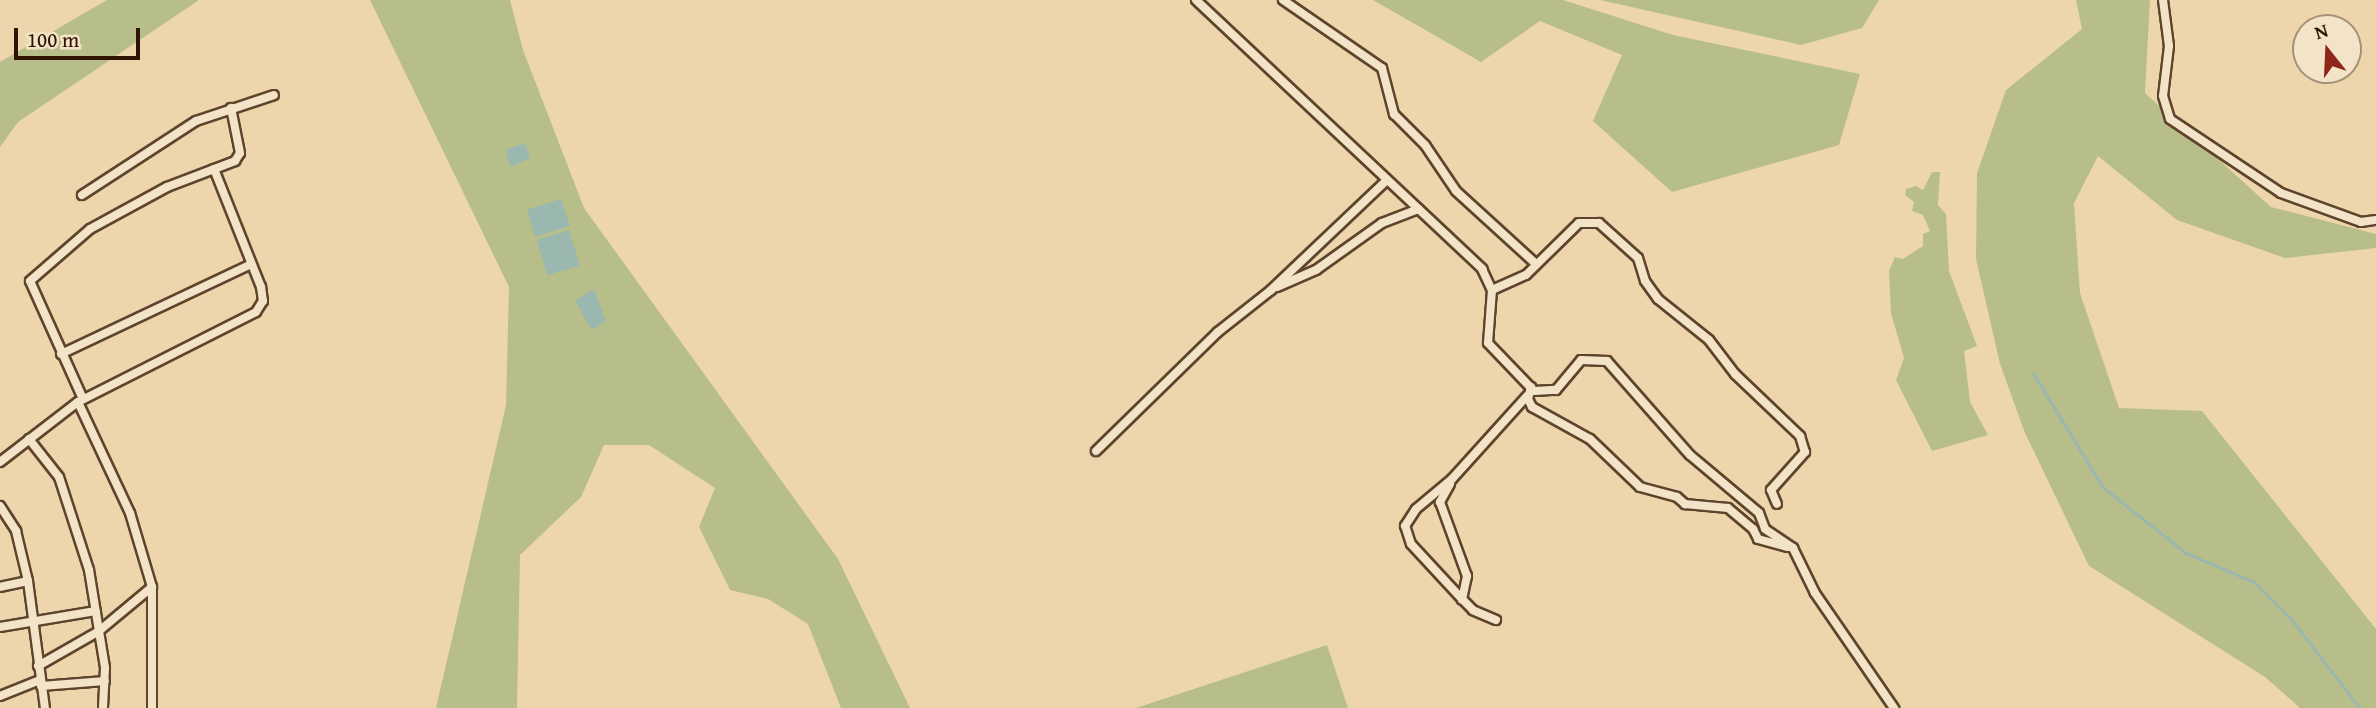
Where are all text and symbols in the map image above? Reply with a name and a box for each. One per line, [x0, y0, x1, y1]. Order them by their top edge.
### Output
scale bar [18, 14, 144, 58]
north arrow [2292, 14, 2362, 84]
text: N [2311, 16, 2331, 46]
text: 100 m [27, 24, 79, 55]

